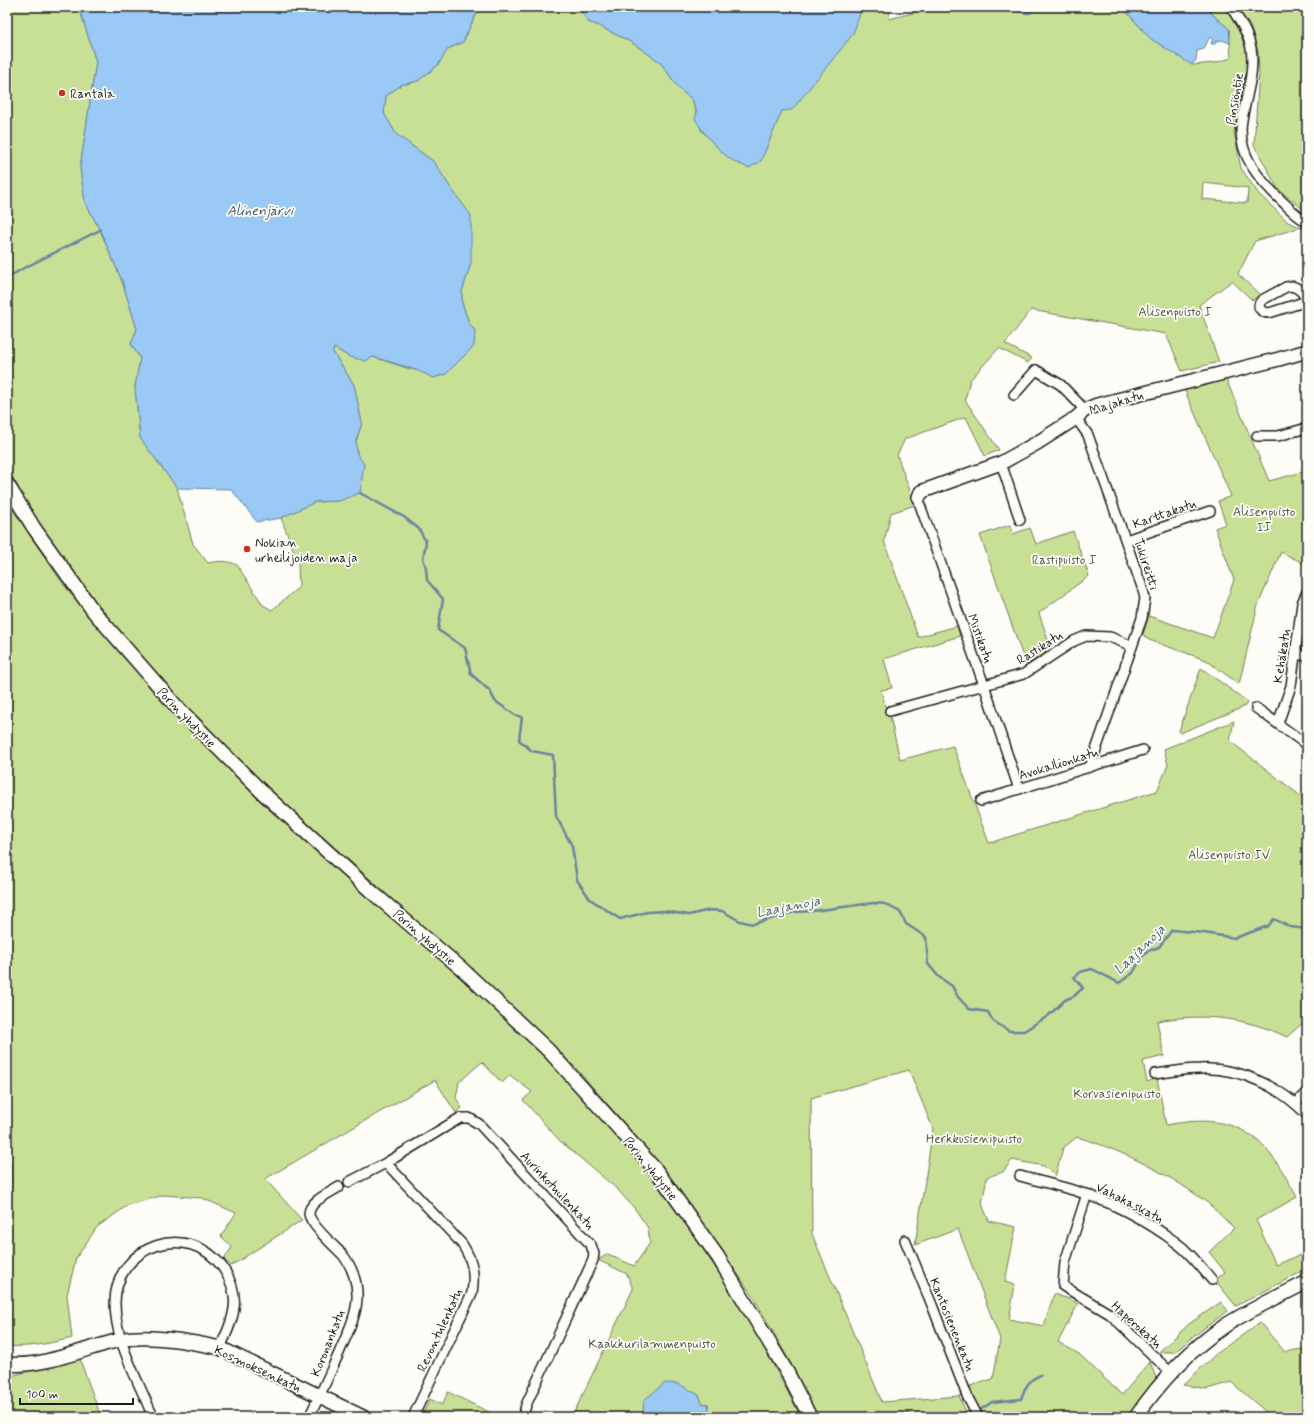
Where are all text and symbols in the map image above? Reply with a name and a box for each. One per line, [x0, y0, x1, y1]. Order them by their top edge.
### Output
street label: Pinsiöntie [1223, 72, 1248, 127]
place label: Rantala [70, 86, 115, 103]
marker: Rantala [57, 88, 67, 98]
water label: Alinenjärvi [227, 202, 295, 220]
park label: Alisenpuisto I [1138, 304, 1212, 321]
street label: Majakatu [1087, 387, 1146, 420]
street label: Karttakatu [1131, 495, 1199, 533]
park label: Alisenpuisto II [1233, 504, 1296, 536]
place label: Nokian urheilijoiden maja [255, 535, 358, 567]
street label: Tukireitti [1129, 537, 1162, 592]
marker: Nokian urheilijoiden maja [242, 544, 252, 554]
park label: Rastipuisto I [1032, 552, 1097, 569]
street label: Mistikatu [963, 612, 996, 666]
street label: Rastikatu [1014, 627, 1066, 669]
street label: Kehäkatu [1270, 628, 1295, 684]
street label: Porin yhdystie [153, 684, 219, 752]
street label: Avokallionkatu [1017, 744, 1101, 785]
park label: Alisenpuisto IV [1188, 847, 1271, 864]
water label: Laajanoja [755, 892, 822, 922]
street label: Porin yhdystie [389, 906, 459, 970]
water label: Laajanoja [1110, 921, 1169, 979]
park label: Korvasienipuisto [1073, 1086, 1161, 1103]
park label: Herkkusienipuisto [926, 1131, 1022, 1148]
street label: Porin yhdystie [619, 1133, 681, 1205]
street label: Aurinkotuulenkatu [516, 1148, 598, 1234]
street label: Vahakaskatu [1093, 1179, 1166, 1228]
street label: Kantosienenkatu [925, 1275, 978, 1374]
street label: Revontulenkatu [414, 1286, 467, 1375]
street label: Haperokatu [1107, 1298, 1165, 1353]
street label: Koronankatu [307, 1307, 350, 1379]
park label: Kaakkurilammenpuisto [588, 1336, 716, 1353]
street label: Kosmoksenkatu [211, 1342, 304, 1397]
scale bar [20, 1380, 133, 1406]
text: 100 m [26, 1387, 58, 1403]

